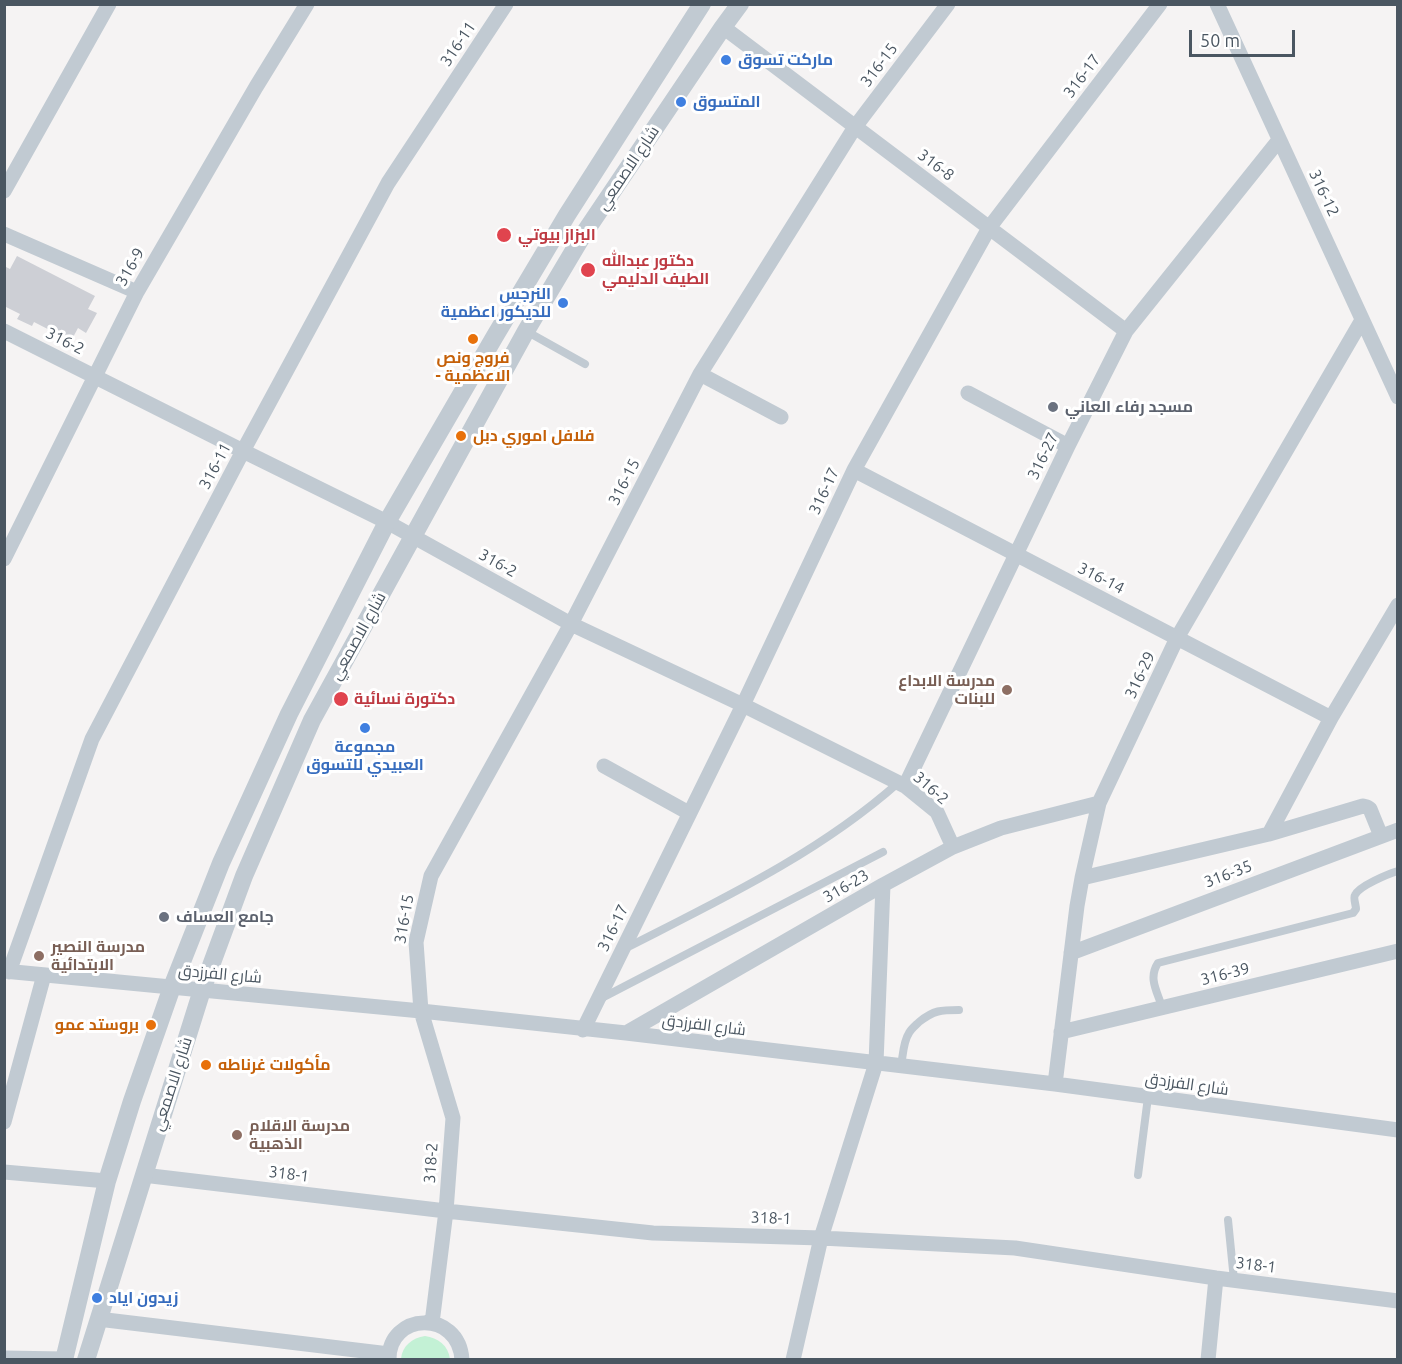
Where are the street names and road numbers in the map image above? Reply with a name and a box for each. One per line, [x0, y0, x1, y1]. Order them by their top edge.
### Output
street label: 316-11 [436, 18, 480, 70]
street label: 316-15 [856, 39, 902, 91]
street label: 316-17 [1059, 50, 1105, 102]
street label: شارع الاصمعي [593, 122, 663, 214]
street label: 316-8 [914, 145, 958, 185]
street label: 316-12 [1305, 166, 1343, 220]
street label: 316-9 [112, 245, 148, 289]
street label: 316-2 [43, 323, 87, 359]
street label: 316-27 [1023, 429, 1063, 483]
street label: 316-11 [195, 440, 235, 492]
street label: 316-15 [604, 455, 644, 509]
street label: 316-17 [805, 464, 843, 518]
street label: 316-2 [476, 545, 520, 581]
street label: 316-14 [1074, 558, 1128, 598]
street label: شارع الاصمعي [326, 589, 390, 683]
street label: 316-29 [1121, 648, 1159, 702]
street label: 316-2 [909, 767, 953, 809]
street label: 316-35 [1201, 856, 1255, 892]
street label: 316-23 [820, 865, 872, 907]
street label: 316-15 [390, 893, 418, 945]
street label: 316-17 [593, 901, 633, 955]
street label: 316-39 [1199, 959, 1251, 989]
street label: شارع الفرزدق [177, 961, 263, 987]
street label: شارع الفرزدق [661, 1010, 747, 1040]
street label: شارع الاصمعي [148, 1035, 196, 1133]
street label: شارع الفرزدق [1144, 1069, 1230, 1099]
street label: 318-2 [420, 1142, 442, 1184]
street label: 318-1 [268, 1162, 310, 1186]
street label: 318-1 [750, 1208, 792, 1228]
street label: 318-1 [1235, 1253, 1277, 1277]

